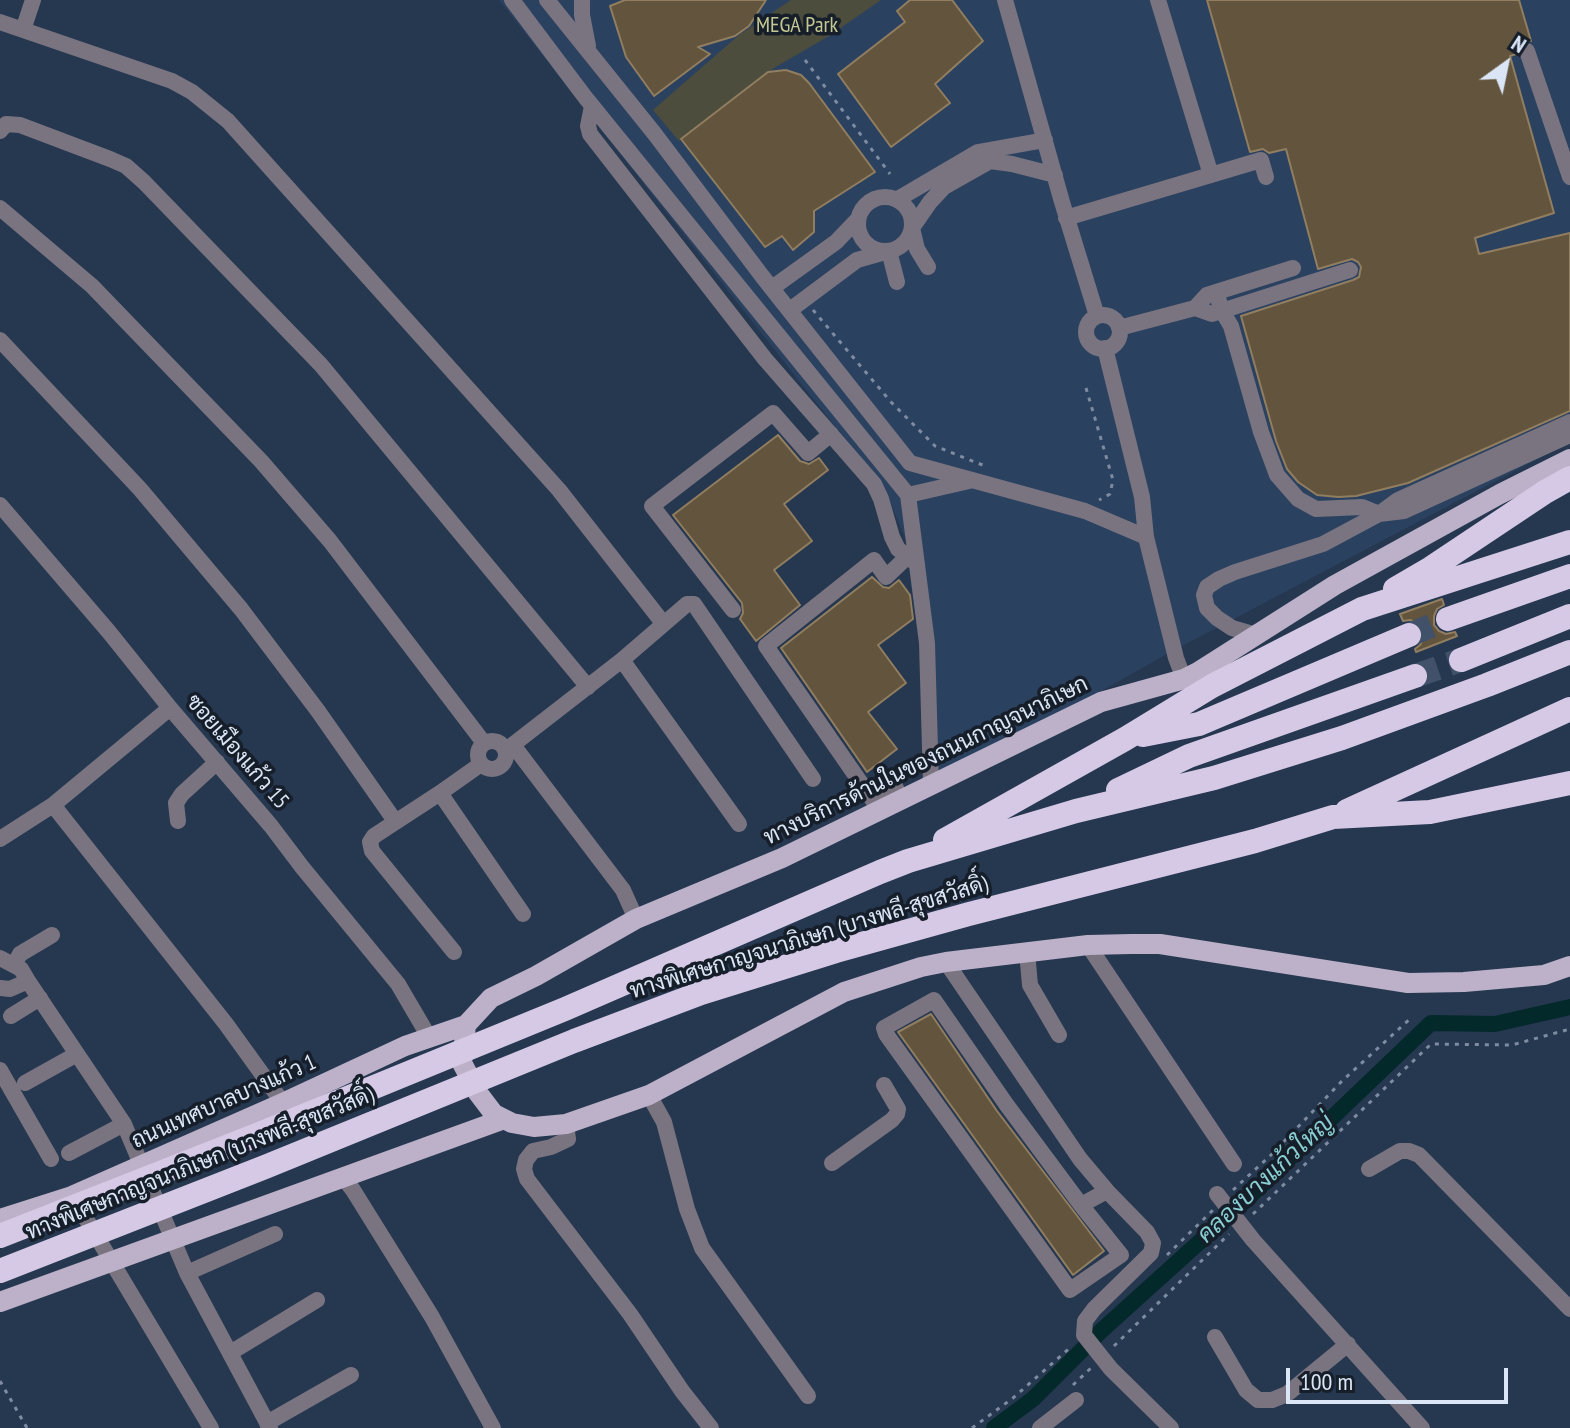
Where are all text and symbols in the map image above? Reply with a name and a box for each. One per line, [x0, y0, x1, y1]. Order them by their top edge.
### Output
park label: MEGA Park [756, 13, 838, 39]
north arrow [1466, 24, 1546, 104]
text: N [1506, 29, 1532, 59]
street label: ทางบริการด้านในของถนนกาญจนาภิเษก [760, 671, 1092, 851]
street label: ซอยเมืองแก้ว 15 [180, 689, 294, 815]
street label: ทางพิเศษกาญจนาภิเษก (บางพลี-สุขสวัสดิ์) [627, 871, 991, 1005]
street label: ถนนเทศบาลบางแก้ว 1 [128, 1049, 320, 1155]
street label: ทางพิเศษกาญจนาภิเษก (บางพลี-สุขสวัสดิ์) [22, 1082, 378, 1246]
water label: คลองบางแก้วใหญ่ [1192, 1108, 1340, 1250]
scale bar [1290, 1352, 1512, 1402]
text: 100 m [1300, 1366, 1353, 1397]

